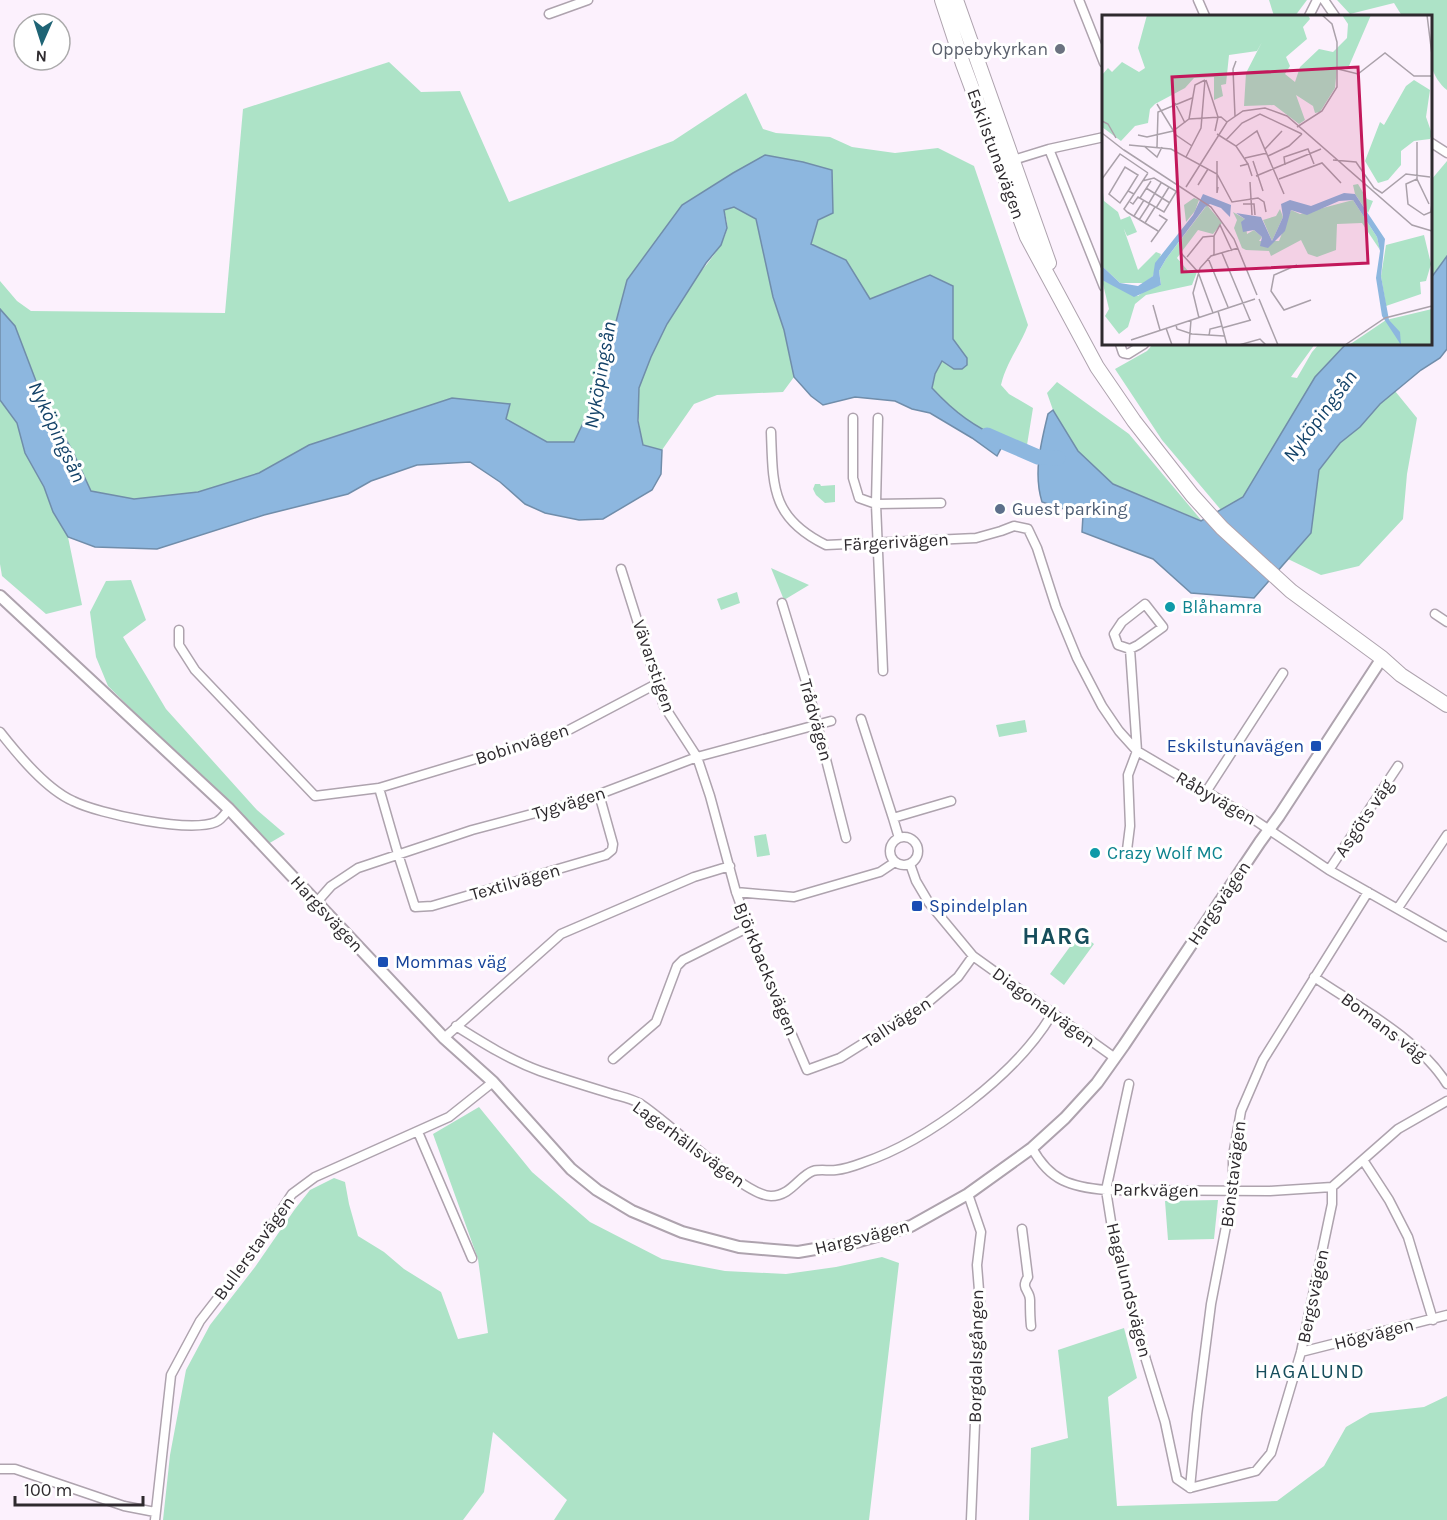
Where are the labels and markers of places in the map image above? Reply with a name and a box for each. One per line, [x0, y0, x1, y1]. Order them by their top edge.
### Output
place label: Oppebykyrkan [931, 38, 1048, 60]
marker: Oppebykyrkan [1053, 42, 1067, 56]
place label: Guest parking [1012, 498, 1128, 520]
marker: Guest parking [993, 502, 1007, 516]
place label: Blåhamra [1182, 596, 1262, 618]
marker: Blåhamra [1163, 600, 1177, 614]
place label: Eskilstunavägen [1167, 735, 1304, 757]
marker: Eskilstunavägen [1309, 739, 1323, 753]
place label: Crazy Wolf MC [1107, 842, 1223, 864]
marker: Crazy Wolf MC [1088, 846, 1102, 860]
place label: Spindelplan [929, 895, 1028, 917]
marker: Spindelplan [910, 899, 924, 913]
place label: Mommas väg [395, 951, 507, 973]
marker: Mommas väg [376, 955, 390, 969]

